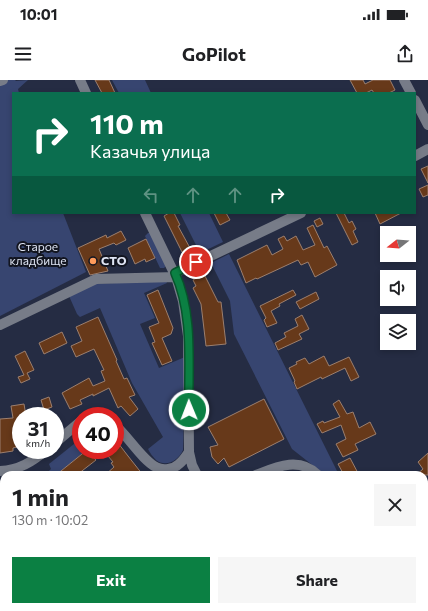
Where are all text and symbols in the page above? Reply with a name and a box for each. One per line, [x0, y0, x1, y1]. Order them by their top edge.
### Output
text: 10:01 [20, 5, 57, 23]
icon: menu [12, 43, 34, 65]
text: GoPilot [182, 43, 246, 65]
icon: share [394, 43, 416, 65]
text: 110 m [90, 106, 164, 140]
icon: right [24, 108, 76, 160]
text: Казачья улица [90, 140, 210, 162]
icon: left [140, 184, 162, 206]
icon: ahead [182, 184, 204, 206]
icon: ahead [224, 184, 246, 206]
icon: right [266, 184, 288, 206]
north arrow [380, 226, 416, 262]
map controls [380, 226, 416, 350]
park label: Старое кладбище [9, 239, 67, 267]
pin [179, 245, 213, 279]
icon: arrive [185, 251, 207, 273]
place label: СТО [101, 253, 127, 267]
marker: СТО [88, 256, 98, 266]
button: sound [380, 270, 416, 306]
button: layers [380, 314, 416, 350]
position arrow [168, 389, 210, 431]
speed limit sign: 40 [72, 407, 124, 459]
text: 31 [28, 416, 48, 440]
text: km/h [26, 437, 50, 449]
text: 1 min [12, 482, 69, 511]
button: close [374, 484, 416, 526]
text: 130 m · 10:02 [12, 512, 88, 528]
button: Exit [12, 557, 210, 603]
button: Share [218, 557, 416, 603]

